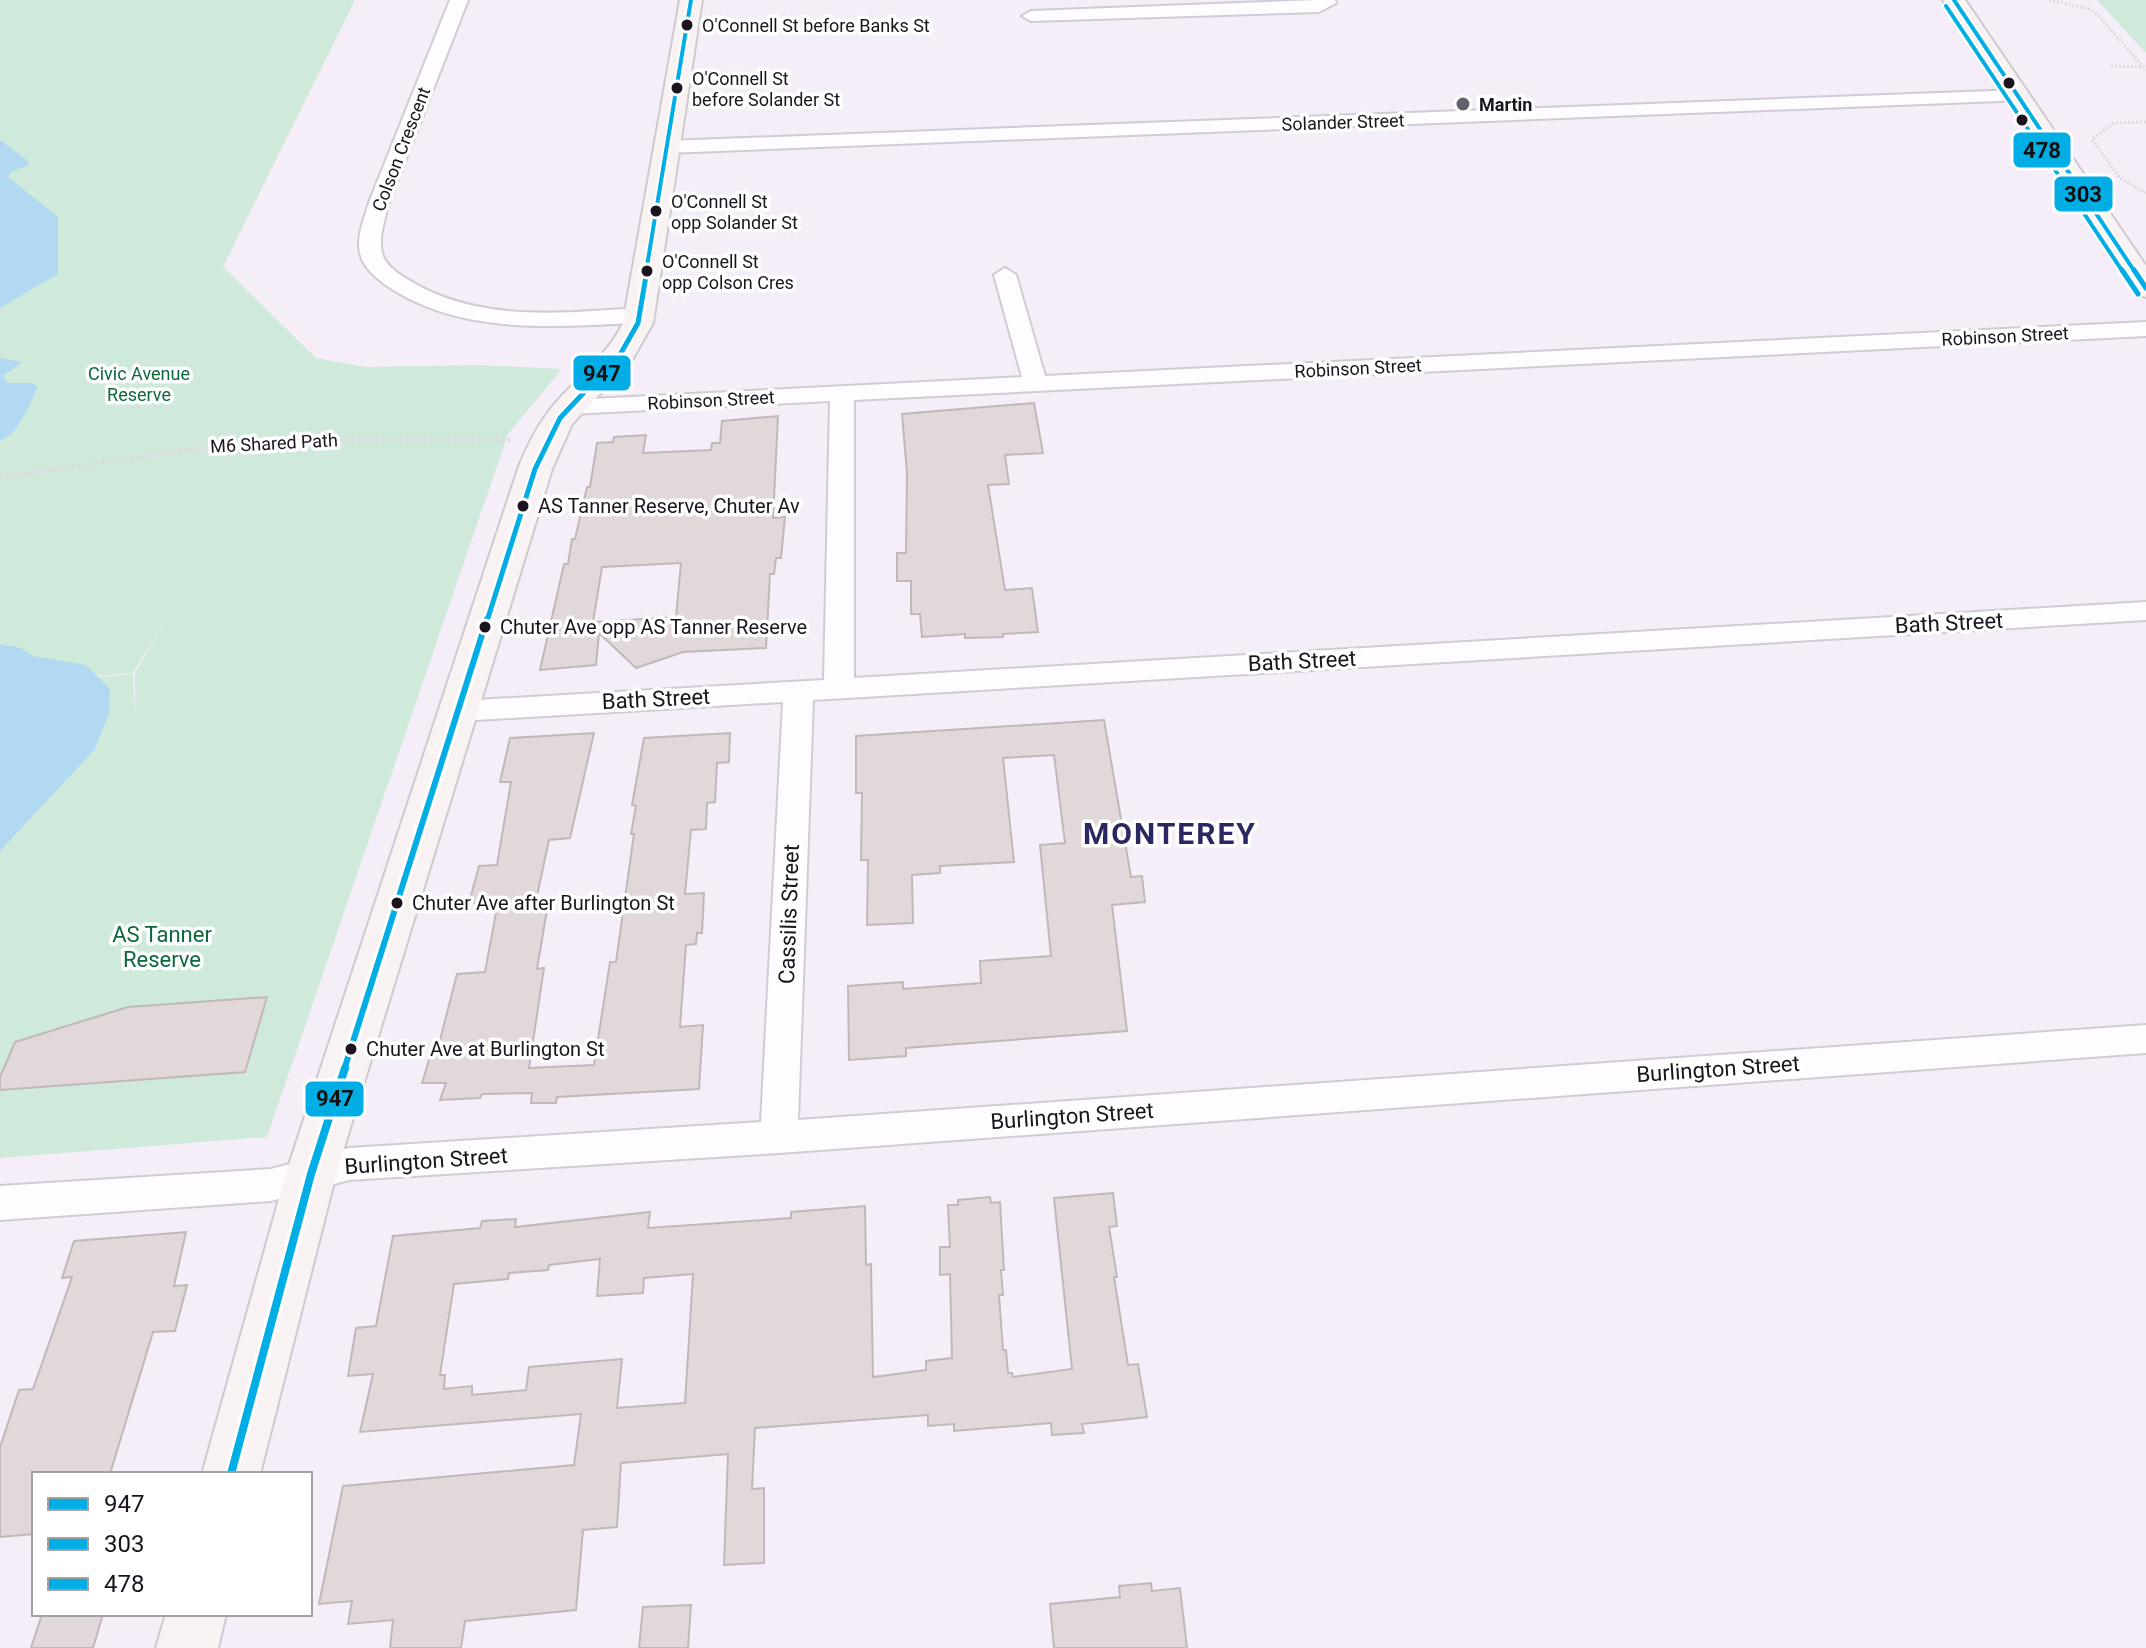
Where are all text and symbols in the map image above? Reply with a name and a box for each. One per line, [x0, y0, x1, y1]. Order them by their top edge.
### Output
place label: O'Connell St before Banks St [702, 15, 930, 36]
marker: O'Connell St before Banks St [679, 17, 695, 33]
place label: O'Connell St before Solander St [692, 68, 840, 110]
unlabelled marker [2001, 75, 2017, 91]
marker: O'Connell St before Solander St [669, 80, 685, 96]
street label: Colson Crescent [368, 84, 434, 214]
place label: Martin [1479, 94, 1532, 115]
marker: Martin [1454, 95, 1472, 113]
street label: Solander Street [1281, 109, 1405, 135]
unlabelled marker [2014, 112, 2030, 128]
line badge: 478 [2012, 131, 2072, 169]
text: 478 [2023, 138, 2061, 163]
line badge: 303 [2053, 175, 2114, 213]
text: 303 [2064, 182, 2102, 207]
place label: O'Connell St opp Solander St [671, 191, 798, 233]
marker: O'Connell St opp Solander St [648, 203, 664, 219]
place label: O'Connell St opp Colson Cres [662, 251, 794, 293]
marker: O'Connell St opp Colson Cres [639, 263, 655, 279]
street label: Robinson Street [1941, 322, 2069, 350]
line badge: 947 [572, 354, 632, 392]
street label: Robinson Street [1294, 354, 1422, 382]
text: 947 [583, 361, 621, 386]
park label: Civic Avenue Reserve [88, 363, 190, 405]
street label: Robinson Street [647, 386, 775, 414]
street label: M6 Shared Path [210, 429, 338, 457]
place label: AS Tanner Reserve, Chuter Av [538, 494, 800, 518]
marker: AS Tanner Reserve, Chuter Av [515, 498, 531, 514]
street label: Bath Street [1894, 608, 2004, 638]
place label: Chuter Ave opp AS Tanner Reserve [500, 615, 807, 639]
marker: Chuter Ave opp AS Tanner Reserve [477, 619, 493, 635]
street label: Bath Street [1247, 646, 1357, 676]
street label: Bath Street [601, 684, 711, 714]
district label: MONTEREY [1083, 816, 1257, 851]
street label: Cassilis Street [774, 844, 804, 984]
place label: Chuter Ave after Burlington St [412, 891, 675, 915]
marker: Chuter Ave after Burlington St [389, 895, 405, 911]
park label: AS Tanner Reserve [112, 922, 212, 972]
place label: Chuter Ave at Burlington St [366, 1037, 604, 1061]
marker: Chuter Ave at Burlington St [343, 1041, 359, 1057]
street label: Burlington Street [1635, 1051, 1801, 1087]
line badge: 947 [304, 1080, 365, 1118]
text: 947 [316, 1086, 354, 1111]
street label: Burlington Street [989, 1098, 1155, 1134]
street label: Burlington Street [343, 1143, 509, 1179]
legend [32, 1472, 312, 1616]
text: 947 [104, 1490, 144, 1518]
text: 303 [104, 1530, 144, 1558]
text: 478 [104, 1570, 144, 1598]

